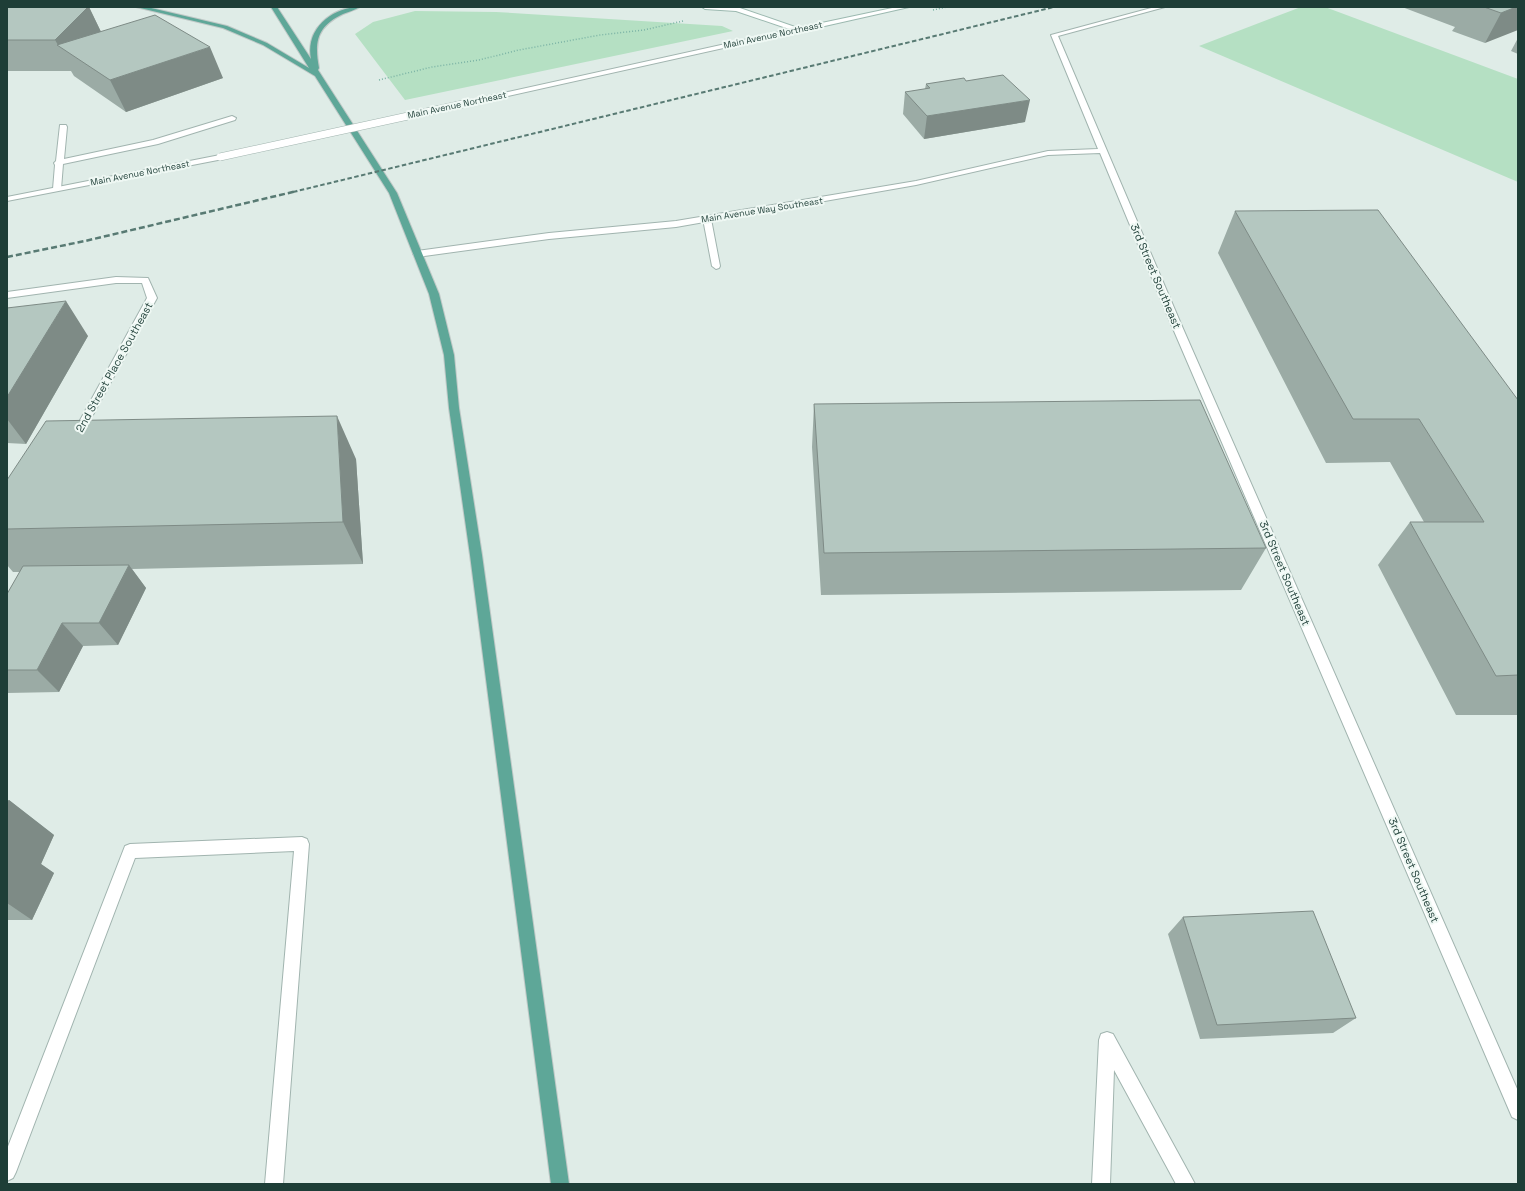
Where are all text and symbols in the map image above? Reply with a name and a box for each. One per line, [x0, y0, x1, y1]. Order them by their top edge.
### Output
street label: Main Avenue Northeast [722, 19, 824, 51]
street label: Main Avenue Northeast [406, 89, 508, 121]
street label: Main Avenue Northeast [89, 157, 191, 189]
street label: Main Avenue Way Southeast [700, 194, 824, 226]
street label: 3rd Street Southeast [1128, 221, 1184, 331]
street label: 2nd Street Place Southeast [72, 299, 156, 435]
street label: 3rd Street Southeast [1257, 518, 1313, 628]
street label: 3rd Street Southeast [1386, 815, 1442, 925]

